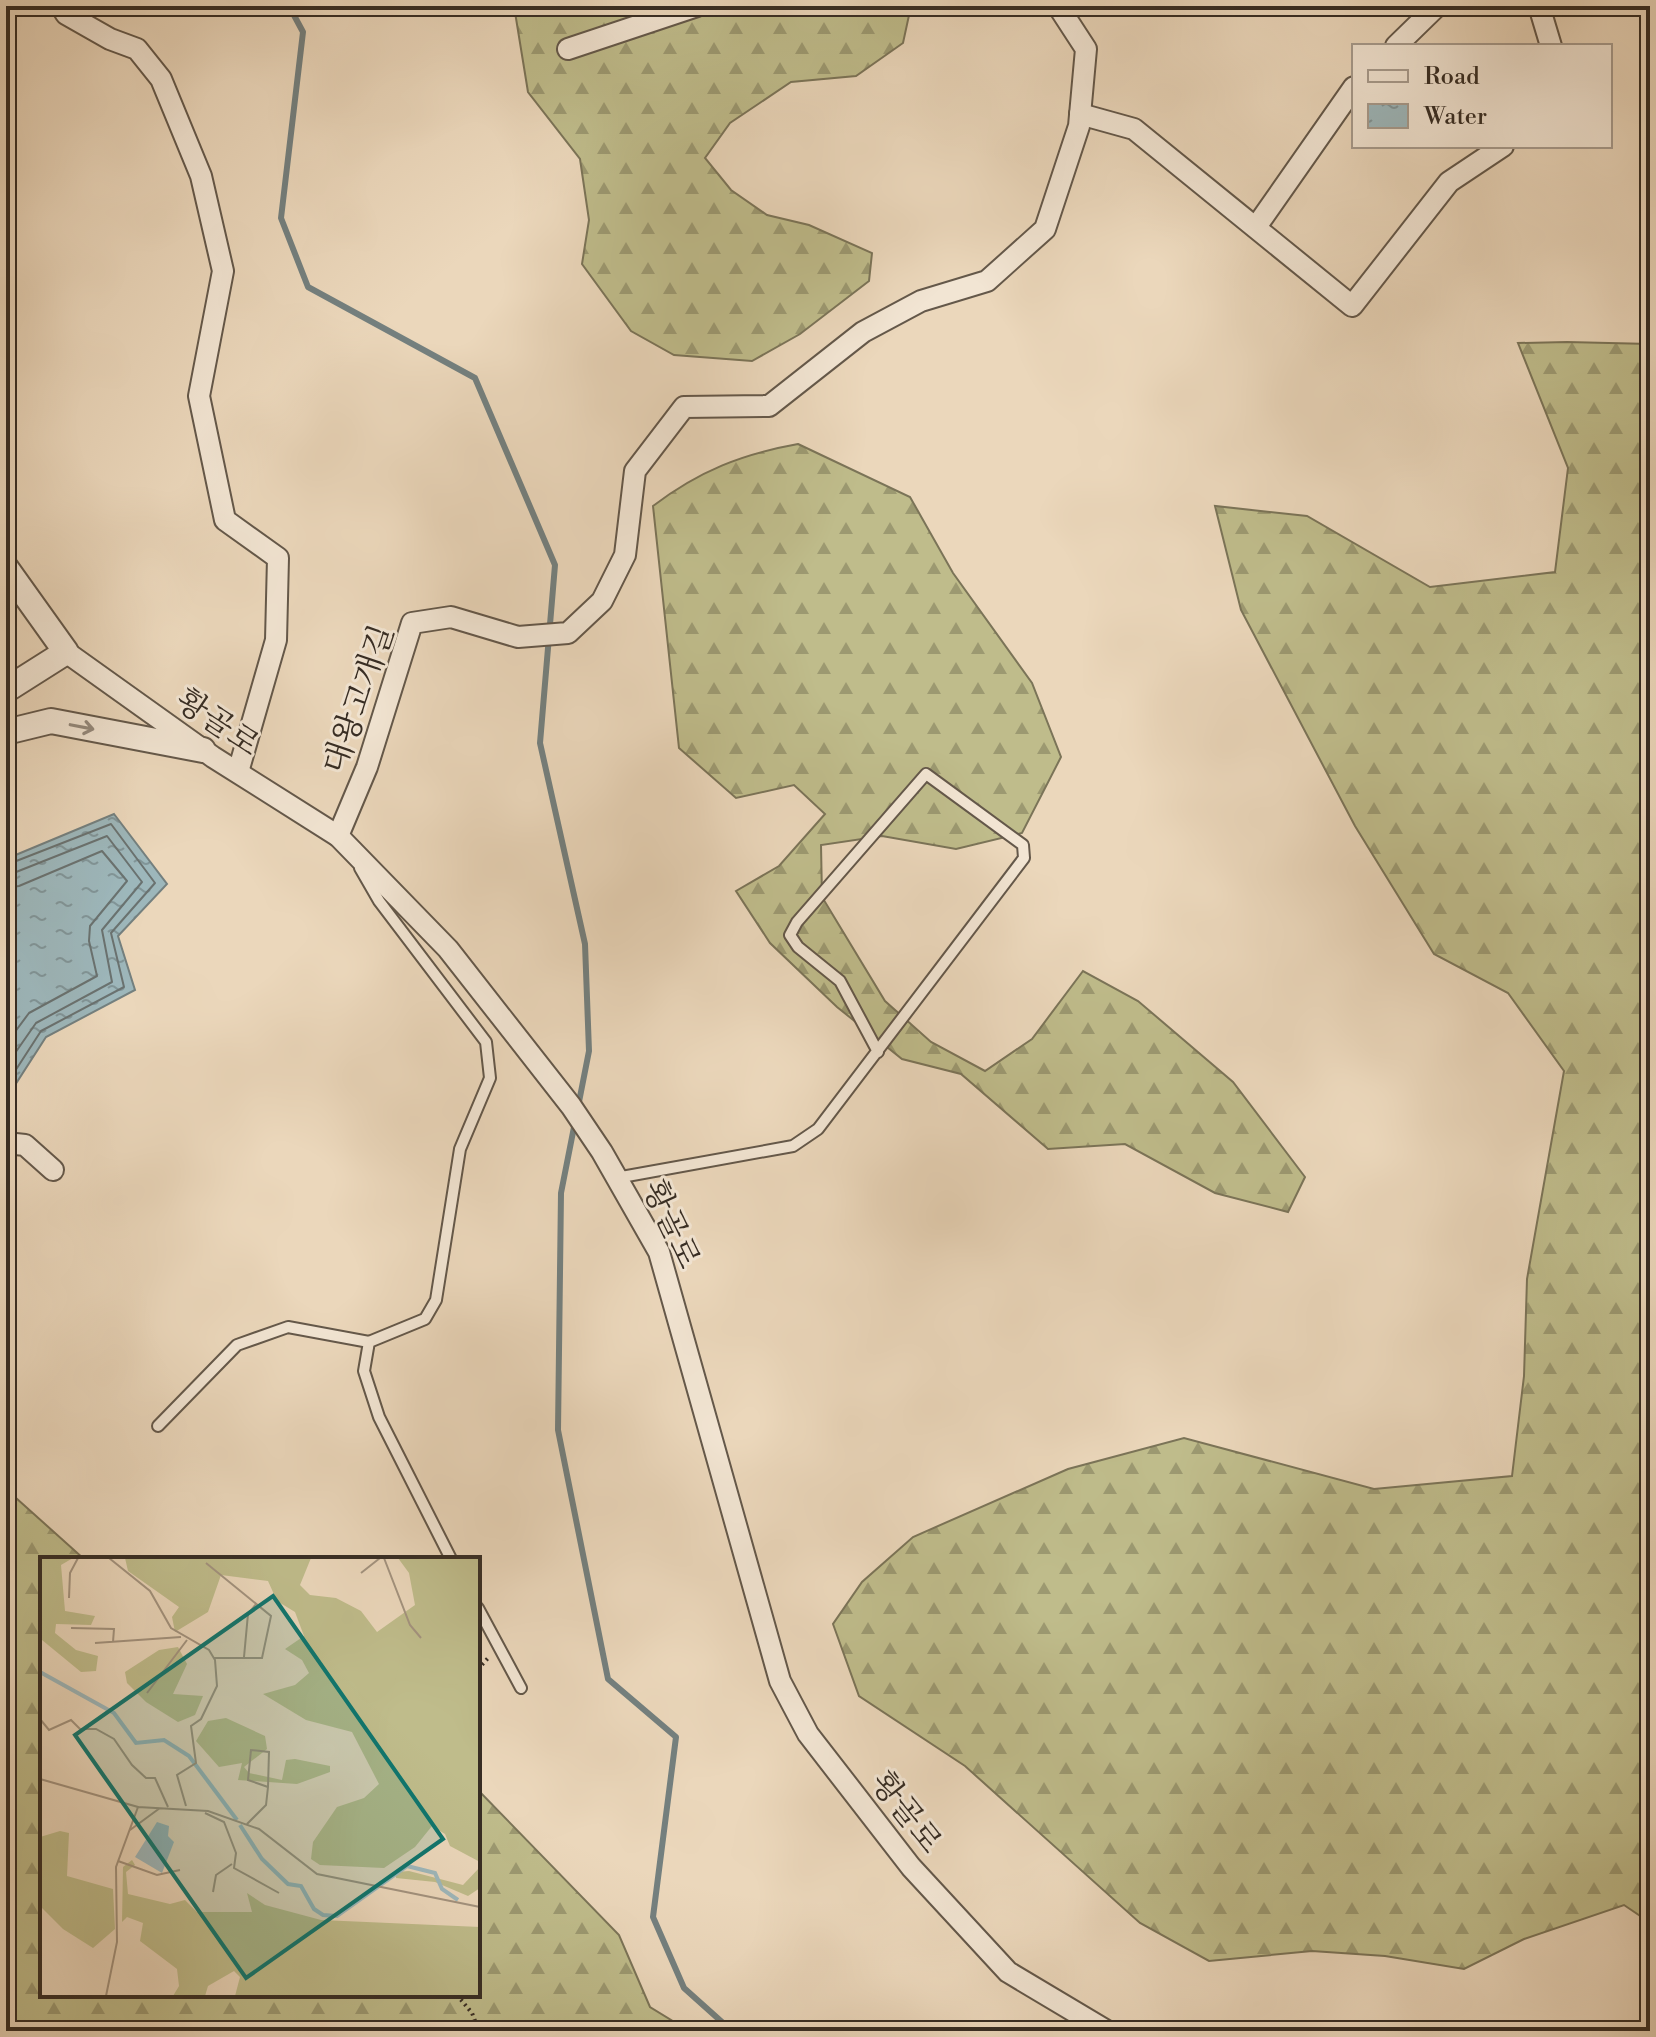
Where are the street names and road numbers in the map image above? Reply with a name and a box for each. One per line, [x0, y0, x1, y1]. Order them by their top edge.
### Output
street label: 대왕고개길 [315, 620, 403, 779]
street label: 황골로 [168, 680, 267, 765]
street label: 황골로 [633, 1174, 709, 1275]
street label: 황골로 [862, 1764, 951, 1862]

